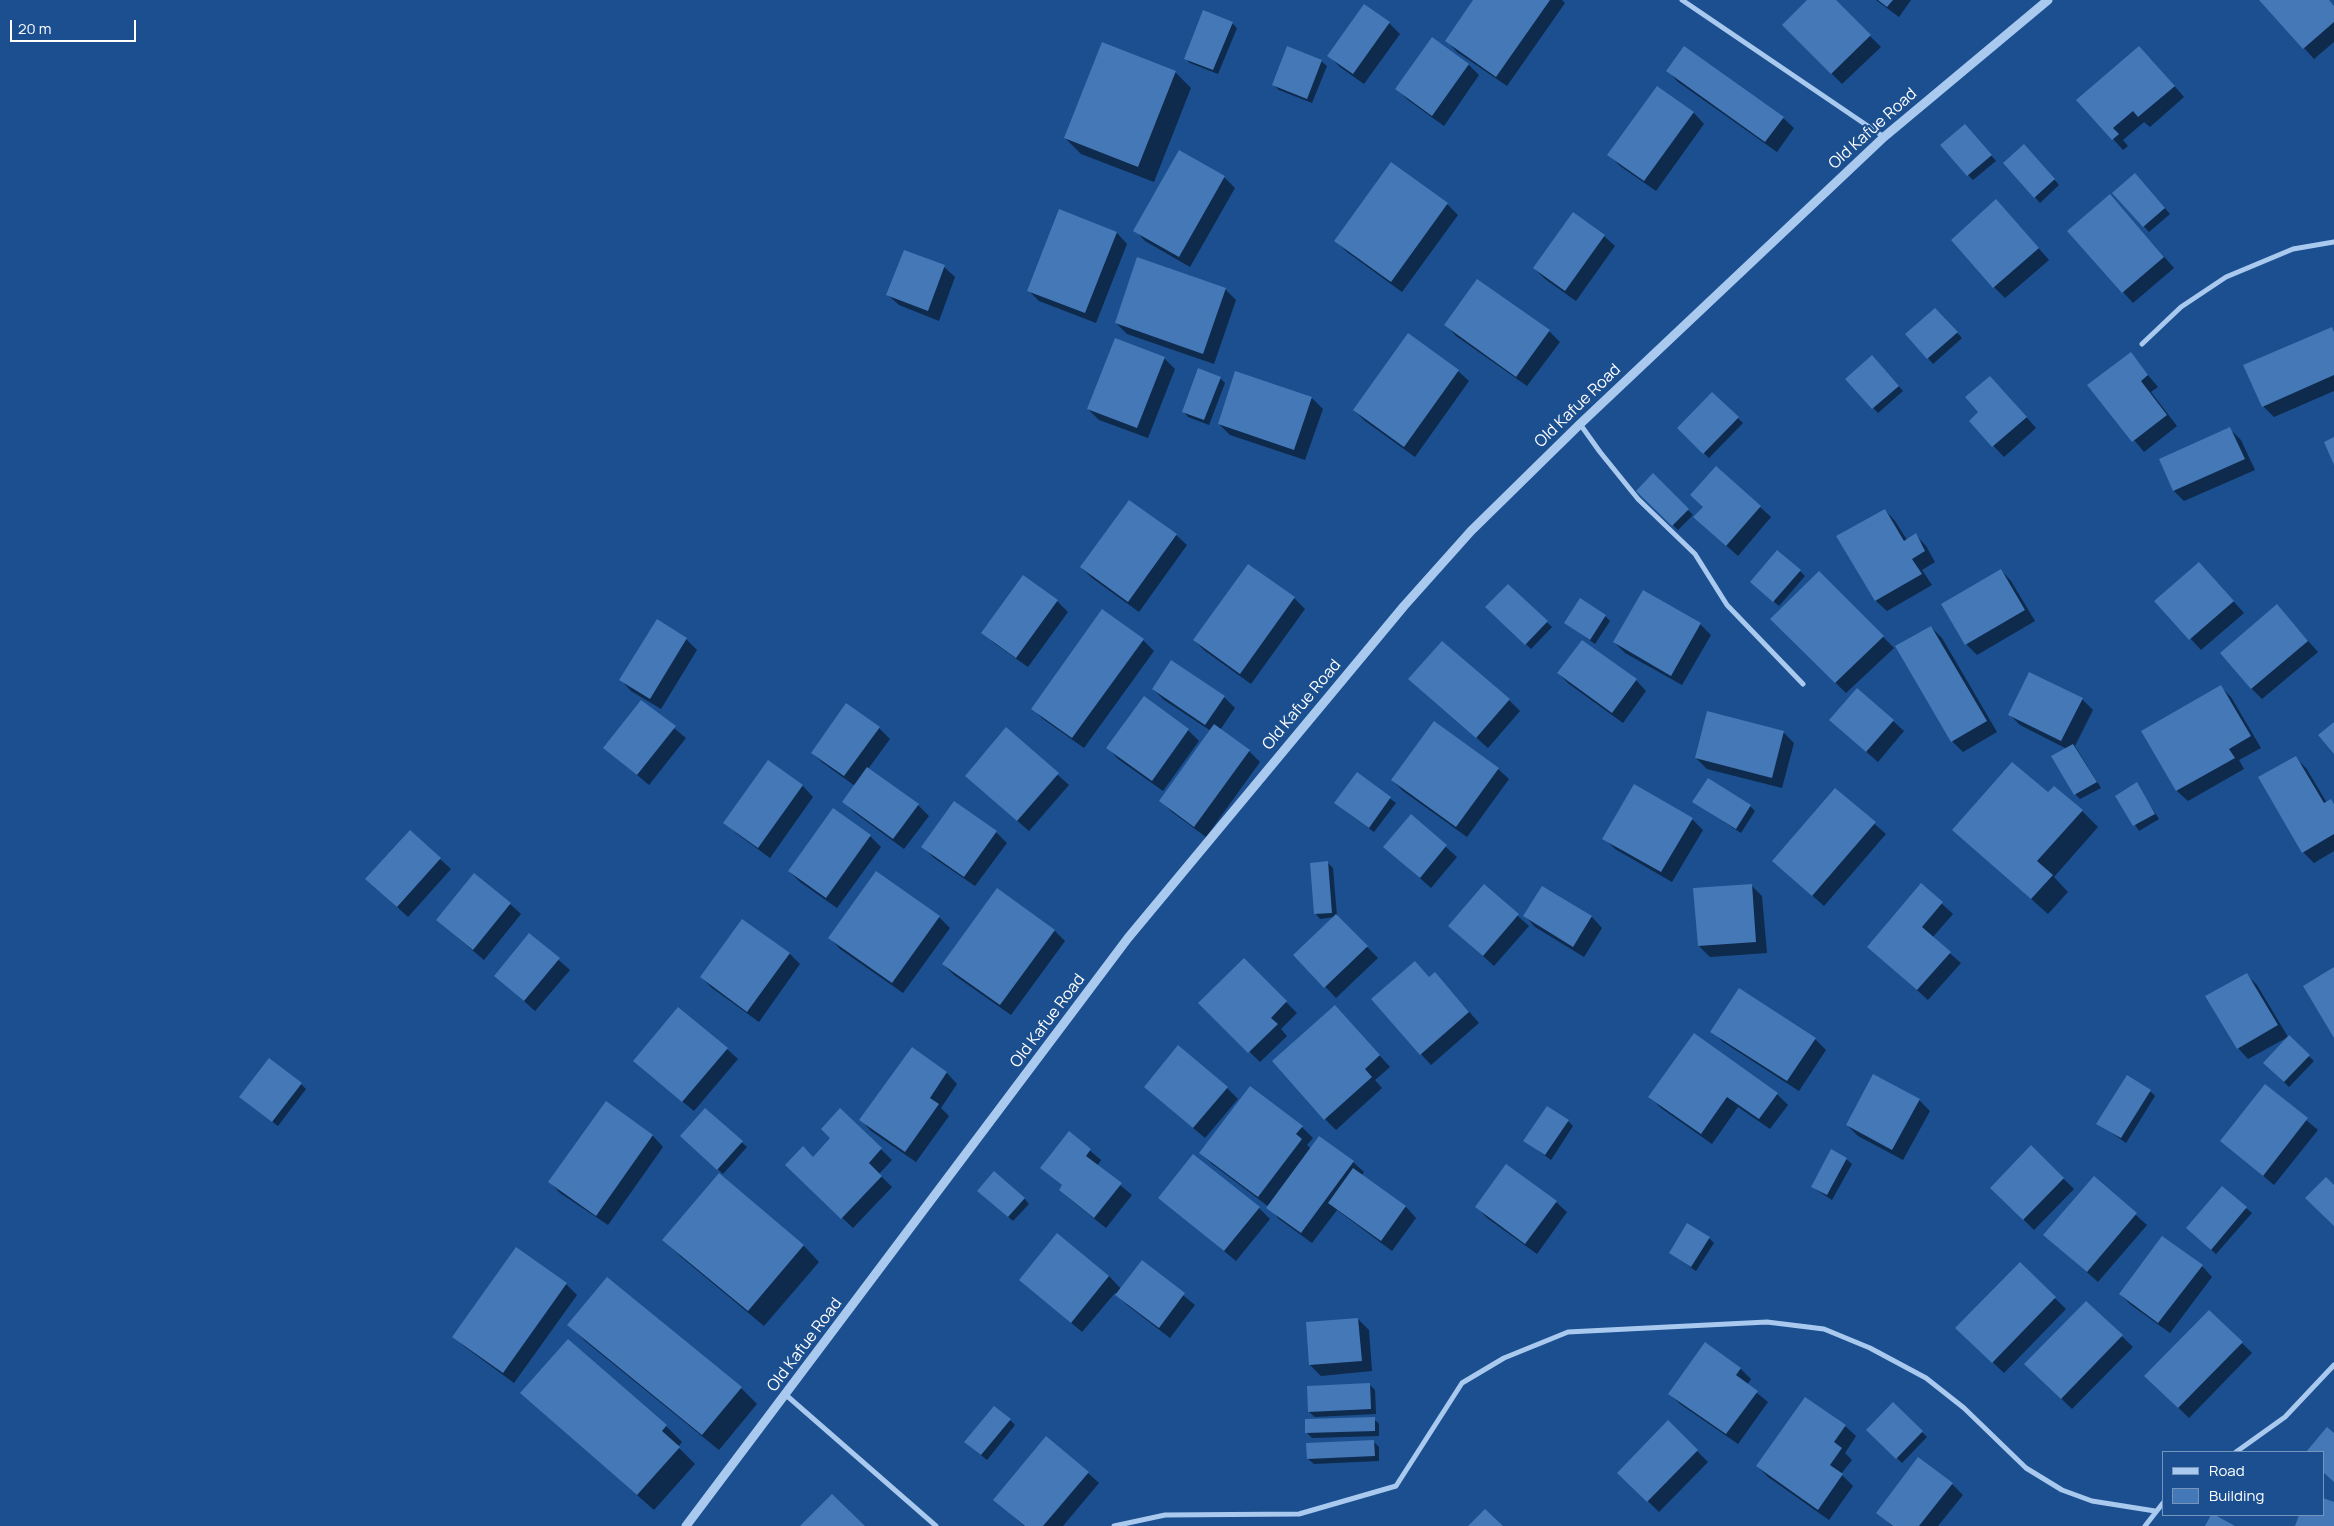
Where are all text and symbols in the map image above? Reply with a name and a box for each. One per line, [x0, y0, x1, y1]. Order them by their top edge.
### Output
scale bar [12, 10, 139, 42]
text: 20 m [18, 18, 51, 39]
street label: Old Kafue Road [1825, 84, 1921, 174]
street label: Old Kafue Road [1531, 360, 1625, 452]
street label: Old Kafue Road [1259, 656, 1345, 754]
street label: Old Kafue Road [1007, 970, 1089, 1072]
street label: Old Kafue Road [764, 1294, 846, 1396]
legend [2162, 1451, 2324, 1516]
text: Road [2209, 1460, 2245, 1481]
text: Building [2209, 1485, 2264, 1506]

